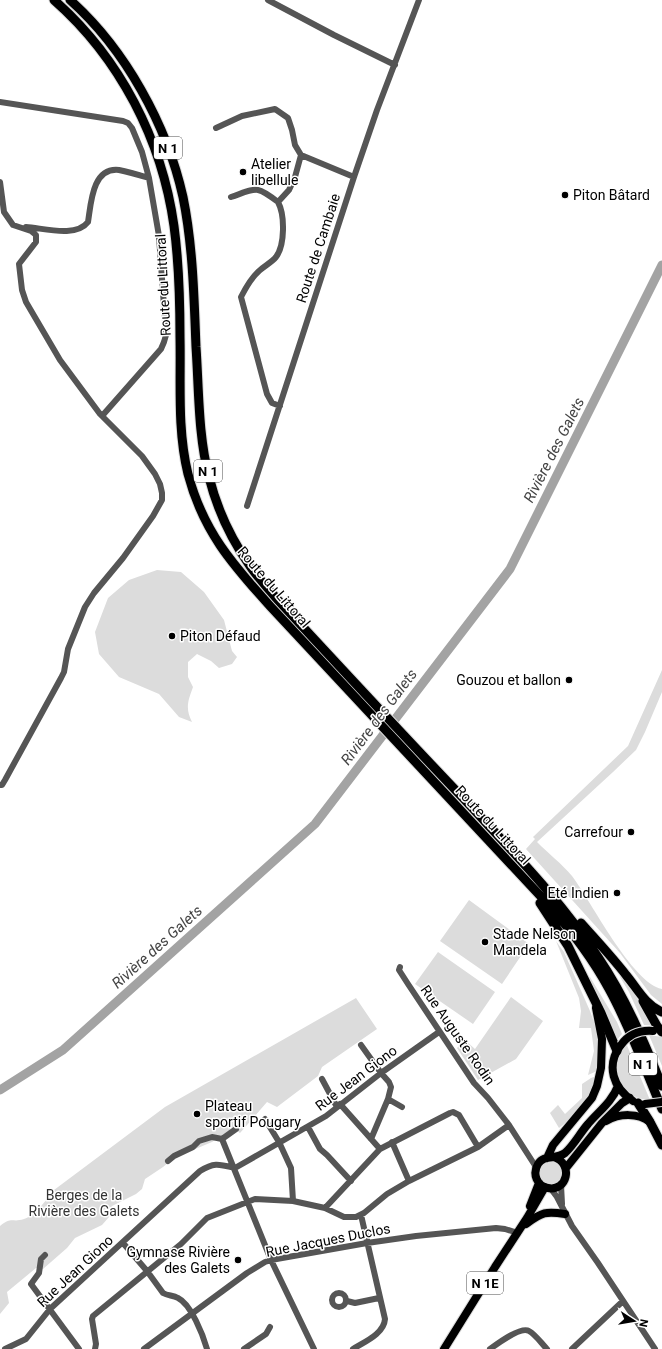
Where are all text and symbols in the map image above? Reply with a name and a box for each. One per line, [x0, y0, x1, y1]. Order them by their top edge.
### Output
road number: N 1 [154, 137, 182, 159]
place label: Atelier libellule [251, 156, 298, 188]
marker: Atelier libellule [238, 167, 248, 177]
place label: Piton Bâtard [573, 187, 650, 203]
marker: Piton Bâtard [560, 190, 570, 200]
street label: Route de Cambaie [293, 191, 343, 305]
street label: Route du Littoral [152, 233, 174, 337]
water label: Rivière des Galets [520, 394, 588, 506]
road number: N 1 [194, 460, 222, 482]
street label: Route du Littoral [234, 543, 314, 631]
place label: Piton Défaud [180, 628, 261, 644]
marker: Piton Défaud [167, 631, 177, 641]
water label: Rivière des Galets [337, 665, 421, 769]
place label: Gouzou et ballon [456, 672, 561, 688]
marker: Gouzou et ballon [564, 675, 574, 685]
street label: Route du Littoral [452, 782, 534, 868]
place label: Carrefour [564, 824, 623, 840]
marker: Carrefour [626, 827, 636, 837]
place label: Eté Indien [548, 885, 609, 901]
marker: Eté Indien [612, 888, 622, 898]
water label: Rivière des Galets [108, 902, 206, 992]
place label: Stade Nelson Mandela [493, 926, 576, 958]
marker: Stade Nelson Mandela [480, 937, 490, 947]
street label: Rue Auguste Rodin [418, 982, 498, 1088]
street label: Rue Jean Giono [312, 1042, 400, 1114]
road number: N 1 [629, 1053, 657, 1075]
place label: Plateau sportif Pougary [205, 1098, 301, 1130]
marker: Plateau sportif Pougary [192, 1109, 202, 1119]
park label: Berges de la Rivière des Galets [29, 1187, 139, 1219]
street label: Rue Jacques Duclos [264, 1220, 392, 1260]
street label: Rue Jean Giono [34, 1232, 116, 1310]
place label: Gymnase Rivière des Galets [126, 1244, 230, 1276]
marker: Gymnase Rivière des Galets [233, 1255, 243, 1265]
road number: N 1E [467, 1272, 503, 1294]
north arrow [614, 1301, 654, 1341]
text: N [636, 1318, 650, 1328]

